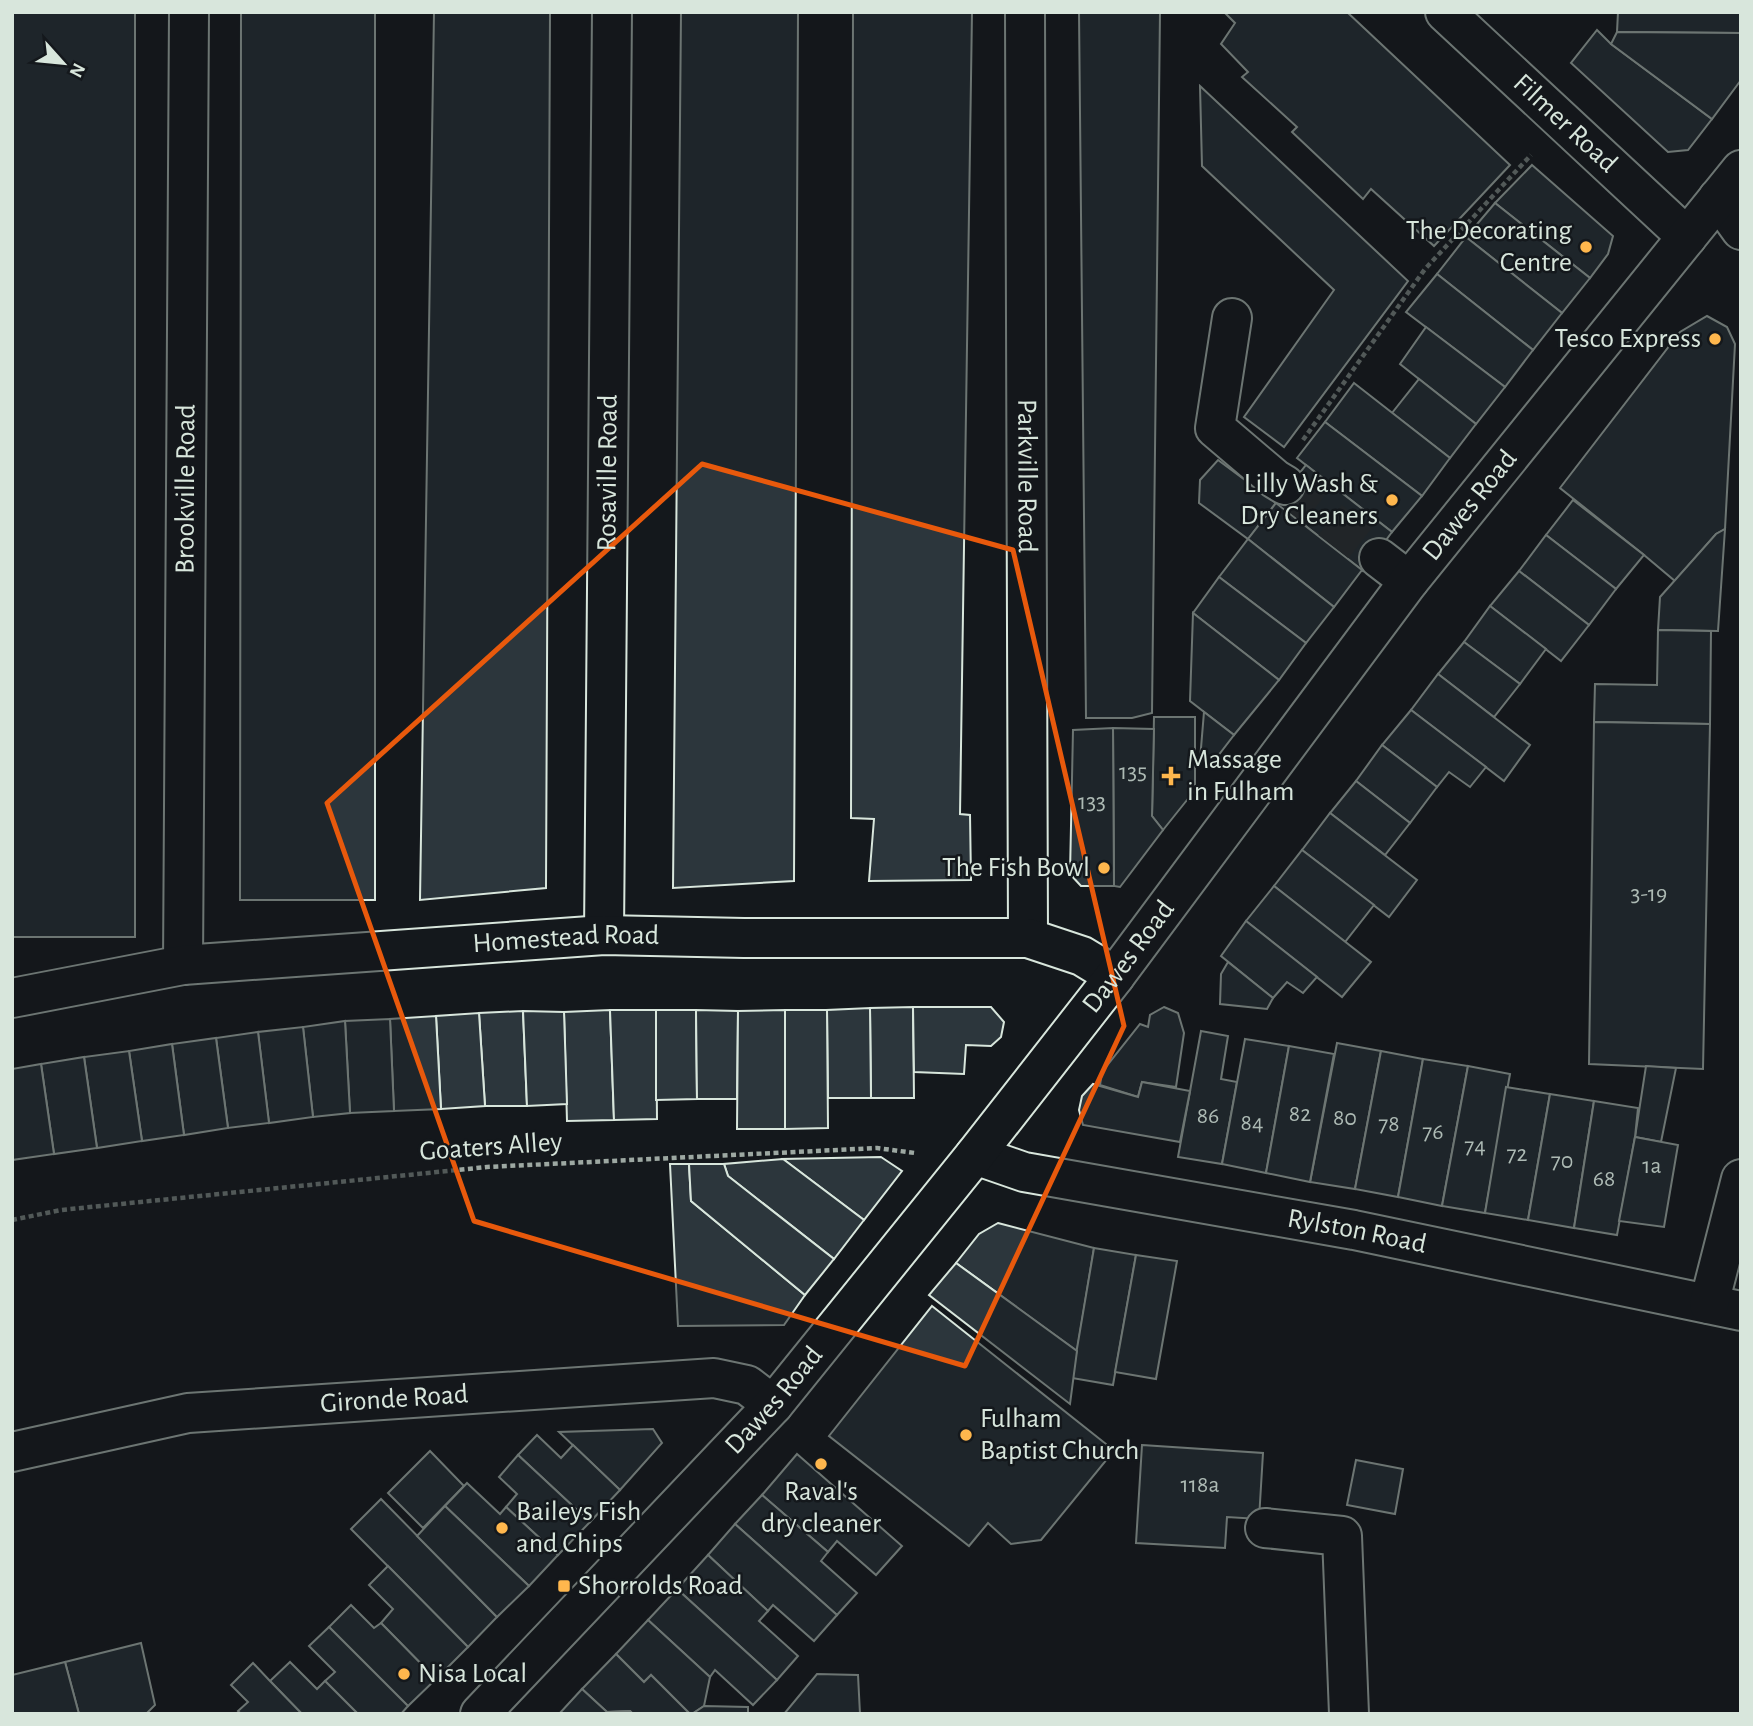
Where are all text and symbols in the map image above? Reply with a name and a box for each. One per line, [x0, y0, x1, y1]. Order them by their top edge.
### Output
north arrow [28, 28, 98, 98]
text: N [65, 60, 88, 80]
street label: Filmer Road [1508, 69, 1622, 178]
place label: The Decorating Centre [1406, 217, 1572, 277]
marker: The Decorating Centre [1578, 239, 1594, 255]
place label: Tesco Express [1554, 325, 1701, 353]
marker: Tesco Express [1707, 331, 1723, 347]
street label: Rosaville Road [593, 394, 623, 552]
street label: Parkville Road [1012, 399, 1041, 553]
street label: Brookville Road [171, 404, 201, 574]
street label: Dawes Road [1417, 445, 1523, 566]
place label: Lilly Wash & Dry Cleaners [1240, 470, 1379, 530]
marker: Lilly Wash & Dry Cleaners [1384, 492, 1400, 508]
place label: Massage in Fulham [1187, 746, 1295, 806]
house number: 135 [1119, 760, 1147, 784]
marker: Massage in Fulham [1161, 766, 1181, 786]
house number: 133 [1078, 790, 1106, 814]
place label: The Fish Bowl [942, 854, 1090, 882]
marker: The Fish Bowl [1096, 860, 1112, 876]
house number: 3-19 [1631, 882, 1667, 906]
street label: Dawes Road [1078, 896, 1180, 1018]
street label: Homestead Road [472, 921, 660, 958]
house number: 82 [1289, 1102, 1311, 1126]
house number: 86 [1197, 1104, 1219, 1128]
house number: 80 [1333, 1106, 1357, 1130]
house number: 84 [1241, 1111, 1263, 1135]
house number: 78 [1378, 1112, 1400, 1136]
house number: 76 [1422, 1120, 1444, 1144]
street label: Goaters Alley [419, 1128, 563, 1166]
house number: 74 [1464, 1134, 1486, 1158]
house number: 72 [1507, 1142, 1528, 1166]
house number: 70 [1551, 1149, 1573, 1173]
house number: 1a [1642, 1154, 1662, 1178]
house number: 68 [1593, 1167, 1615, 1191]
street label: Rylston Road [1285, 1205, 1429, 1259]
street label: Dawes Road [720, 1341, 828, 1460]
street label: Gironde Road [319, 1380, 469, 1418]
place label: Fulham Baptist Church [980, 1405, 1139, 1465]
marker: Fulham Baptist Church [958, 1427, 974, 1443]
marker: Raval's dry cleaner [813, 1456, 829, 1472]
house number: 118a [1181, 1473, 1219, 1497]
place label: Raval's dry cleaner [761, 1478, 881, 1538]
place label: Baileys Fish and Chips [516, 1498, 641, 1558]
marker: Baileys Fish and Chips [494, 1520, 510, 1536]
place label: Shorrolds Road [578, 1572, 743, 1600]
marker: Shorrolds Road [556, 1578, 572, 1594]
place label: Nisa Local [418, 1660, 527, 1688]
marker: Nisa Local [396, 1666, 412, 1682]

